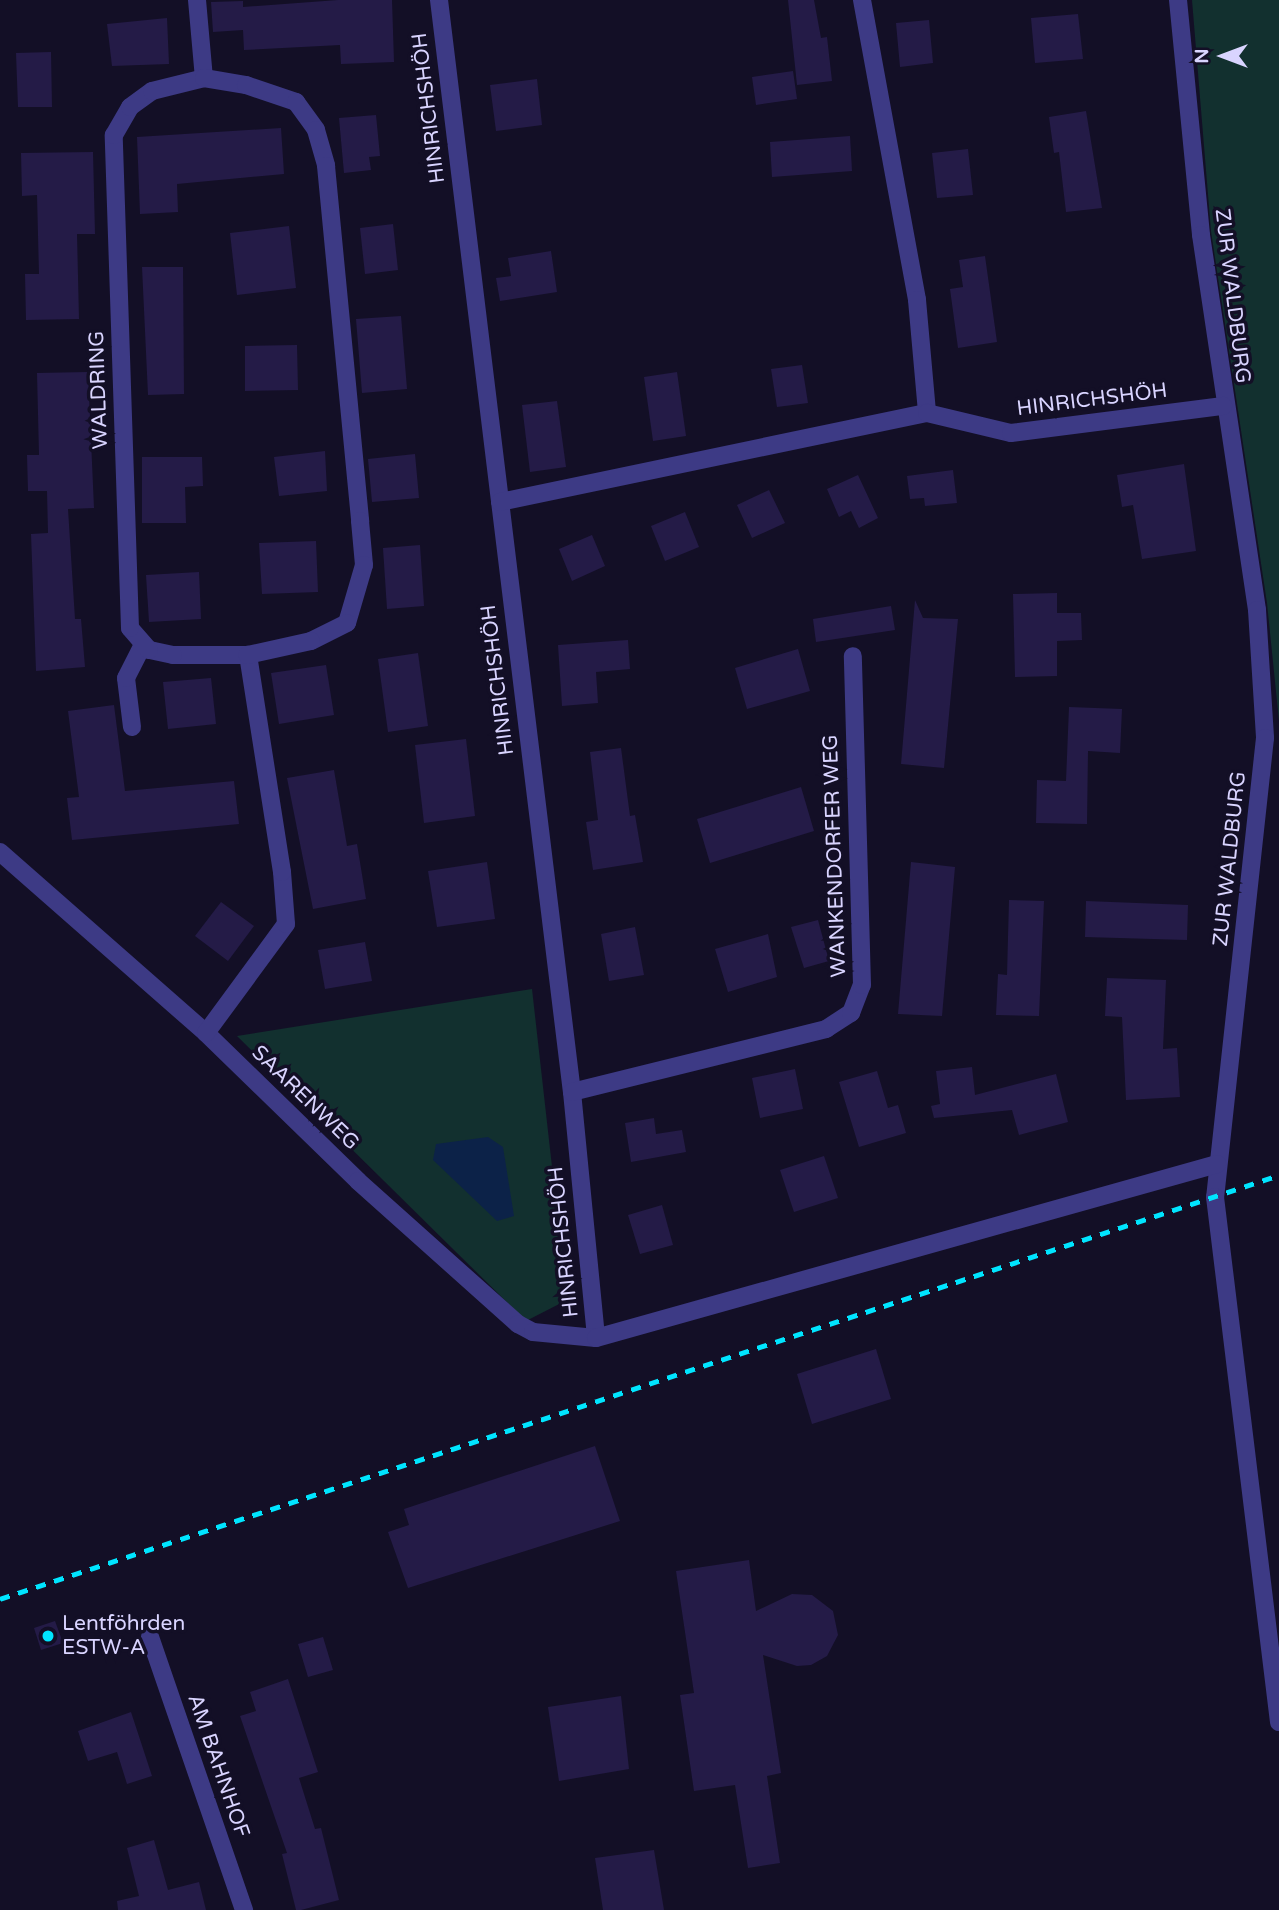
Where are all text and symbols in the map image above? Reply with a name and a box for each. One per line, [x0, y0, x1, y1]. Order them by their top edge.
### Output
north arrow [1188, 21, 1258, 91]
street label: HINRICHSHÖH [407, 31, 451, 185]
text: N [1191, 48, 1213, 64]
street label: ZUR WALDBURG [1209, 207, 1255, 385]
street label: WALDRING [84, 330, 114, 450]
street label: HINRICHSHÖH [1015, 378, 1169, 422]
street label: HINRICHSHÖH [476, 603, 520, 757]
street label: WANKENDORFER WEG [818, 734, 852, 978]
street label: ZUR WALDBURG [1208, 770, 1252, 948]
street label: SAARENWEG [246, 1041, 364, 1155]
street label: HINRICHSHÖH [544, 1165, 584, 1319]
place label: Lentföhrden ESTW-A [62, 1611, 185, 1661]
marker: Lentföhrden ESTW-A [40, 1628, 56, 1644]
street label: AM BAHNHOF [182, 1691, 254, 1841]

